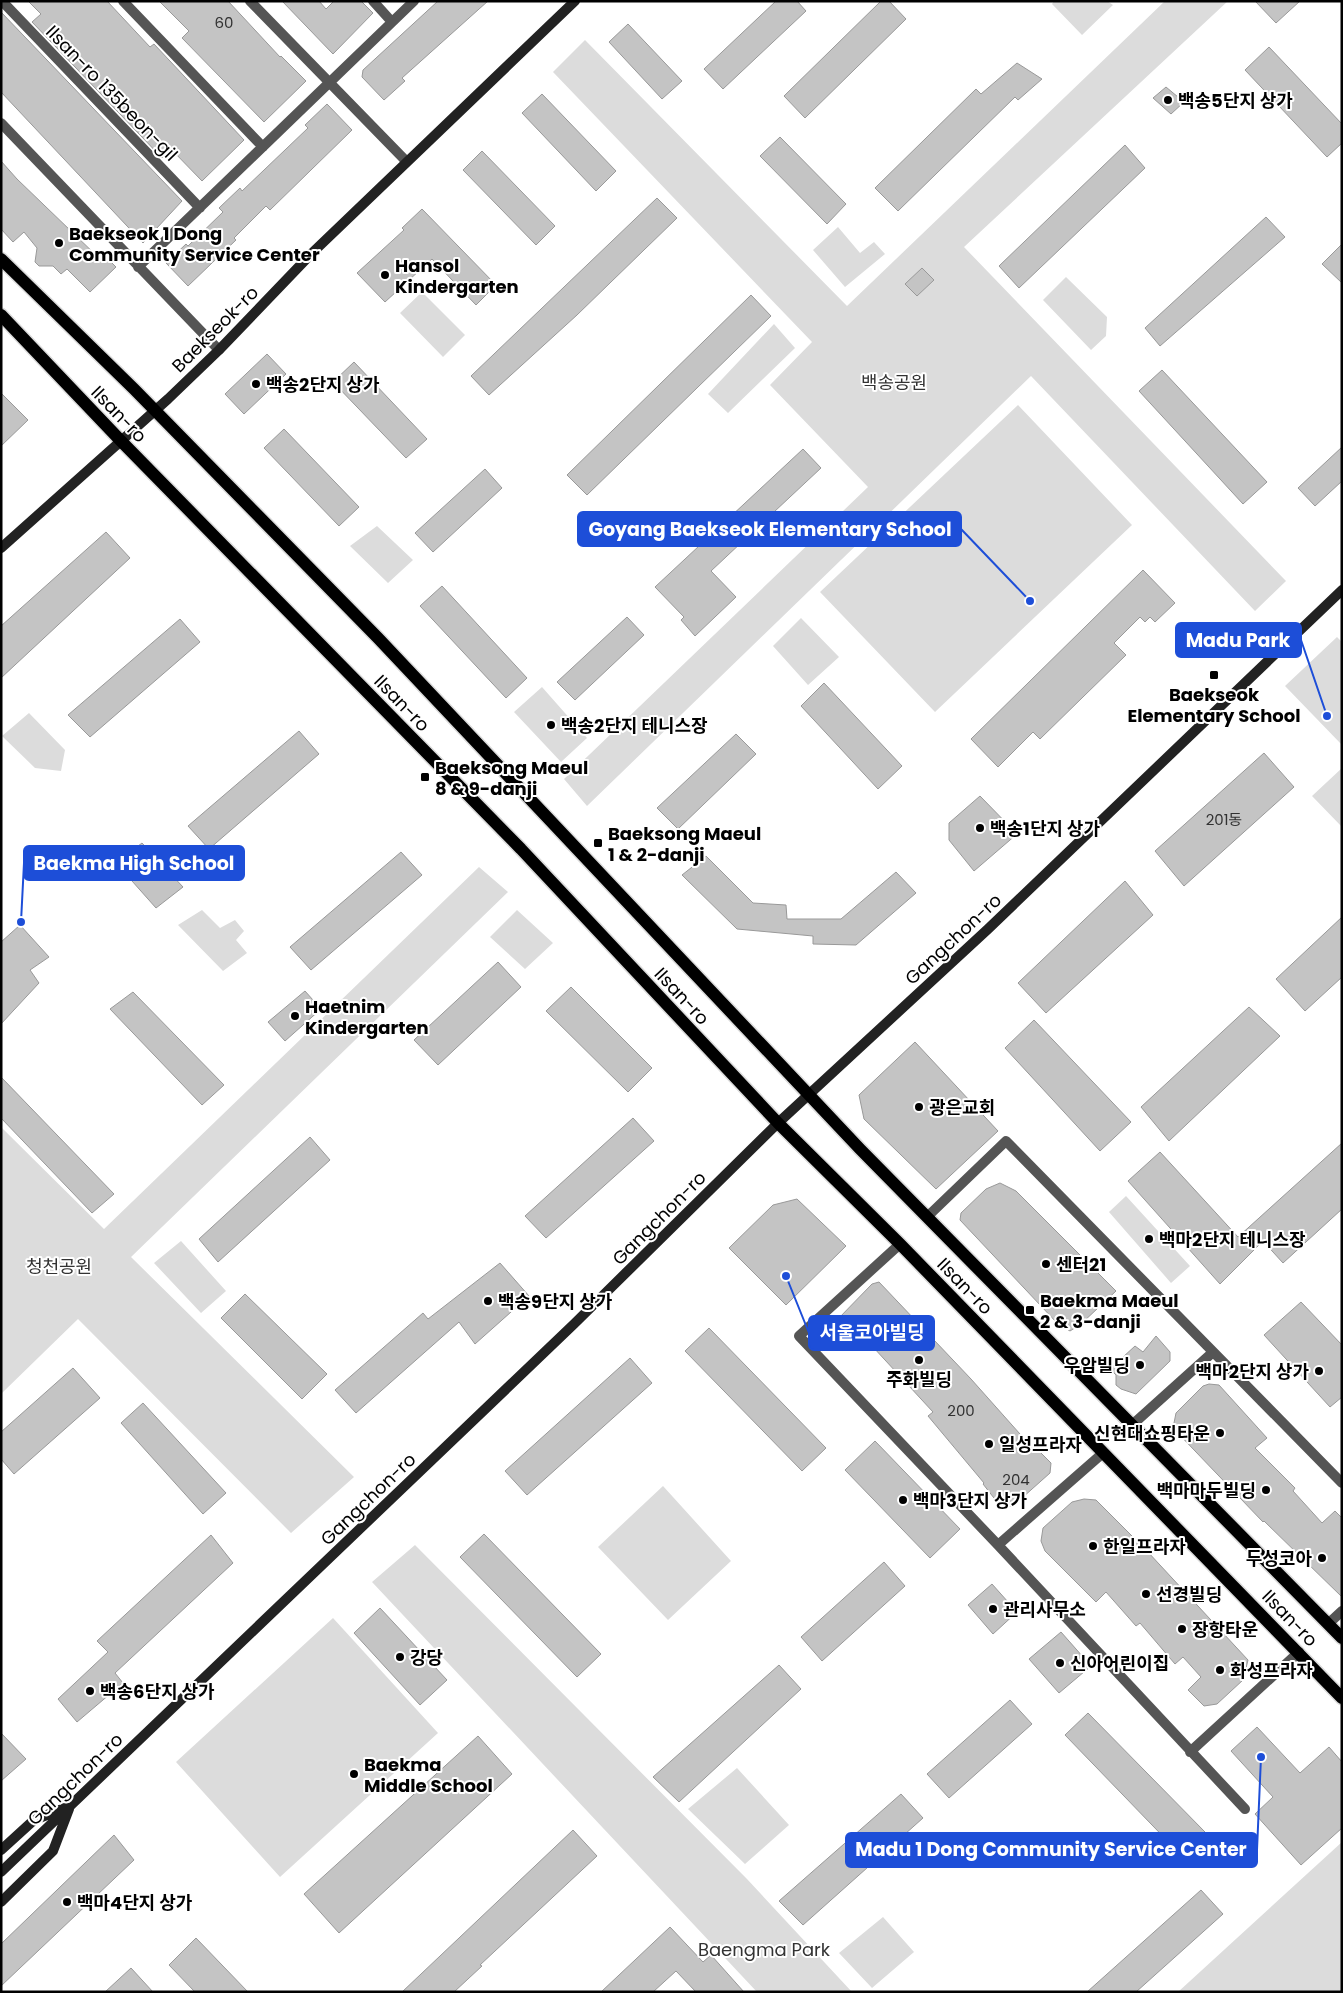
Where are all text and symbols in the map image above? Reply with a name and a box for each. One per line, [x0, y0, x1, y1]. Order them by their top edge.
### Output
house number: 60 [215, 12, 233, 33]
street label: Ilsan-ro 135beon-gil [41, 20, 183, 166]
place label: 백송5단지 상가 [1178, 88, 1293, 113]
marker: 백송5단지 상가 [1162, 94, 1174, 106]
place label: Baekseok 1 Dong Community Service Center [69, 221, 320, 267]
marker: Baekseok 1 Dong Community Service Center [53, 237, 65, 249]
place label: Hansol Kindergarten [395, 253, 519, 299]
marker: Hansol Kindergarten [379, 269, 391, 281]
street label: Baekseok-ro [166, 280, 264, 378]
park label: 백송공원 [861, 370, 927, 395]
place label: 백송2단지 상가 [266, 372, 380, 397]
marker: 백송2단지 상가 [250, 378, 262, 390]
street label: Ilsan-ro [86, 380, 152, 448]
callout: Goyang Baekseok Elementary School [578, 512, 961, 546]
text: Goyang Baekseok Elementary School [588, 516, 952, 543]
callout: Madu Park [1176, 623, 1301, 657]
text: Madu Park [1186, 627, 1291, 654]
street label: Ilsan-ro [369, 669, 435, 737]
marker: Baekseok Elementary School [1208, 669, 1220, 681]
place label: Baekseok Elementary School [1127, 682, 1301, 728]
place label: 백송2단지 테니스장 [561, 713, 708, 738]
marker: 백송2단지 테니스장 [545, 719, 557, 731]
place label: Baeksong Maeul 8 & 9-danji [435, 755, 588, 801]
marker: Baeksong Maeul 8 & 9-danji [419, 771, 431, 783]
house number: 201동 [1206, 809, 1242, 830]
place label: 백송1단지 상가 [990, 816, 1100, 841]
place label: Baeksong Maeul 1 & 2-danji [608, 821, 761, 867]
marker: 백송1단지 상가 [974, 822, 986, 834]
marker: Baeksong Maeul 1 & 2-danji [592, 837, 604, 849]
callout: Baekma High School [24, 846, 244, 880]
text: Baekma High School [34, 850, 234, 877]
street label: Gangchon-ro [899, 888, 1007, 990]
street label: Ilsan-ro [649, 962, 715, 1030]
place label: Haetnim Kindergarten [305, 994, 429, 1040]
marker: Haetnim Kindergarten [289, 1010, 301, 1022]
place label: 광은교회 [929, 1095, 995, 1120]
marker: 광은교회 [913, 1101, 925, 1113]
street label: Gangchon-ro [606, 1165, 712, 1271]
place label: 백마2단지 테니스장 [1159, 1227, 1306, 1252]
marker: 백마2단지 테니스장 [1143, 1233, 1155, 1245]
street label: Ilsan-ro [932, 1252, 998, 1320]
place label: 센터21 [1056, 1252, 1106, 1277]
park label: 청천공원 [26, 1254, 92, 1279]
marker: 센터21 [1040, 1258, 1052, 1270]
place label: Baekma Maeul 2 & 3-danji [1040, 1288, 1179, 1334]
place label: 백송9단지 상가 [498, 1289, 613, 1314]
marker: 백송9단지 상가 [482, 1295, 494, 1307]
marker: Baekma Maeul 2 & 3-danji [1024, 1304, 1036, 1316]
callout: 서울코아빌딩 [809, 1316, 934, 1350]
text: 서울코아빌딩 [820, 1319, 924, 1346]
place label: 우암빌딩 [1064, 1353, 1130, 1378]
marker: 주화빌딩 [913, 1354, 925, 1366]
marker: 우암빌딩 [1134, 1359, 1146, 1371]
place label: 백마2단지 상가 [1196, 1359, 1309, 1384]
marker: 백마2단지 상가 [1313, 1365, 1325, 1377]
place label: 주화빌딩 [886, 1367, 952, 1392]
house number: 200 [947, 1400, 975, 1421]
place label: 신현대쇼핑타운 [1094, 1421, 1210, 1446]
marker: 신현대쇼핑타운 [1214, 1427, 1226, 1439]
place label: 일성프라자 [999, 1432, 1082, 1457]
marker: 일성프라자 [983, 1438, 995, 1450]
street label: Gangchon-ro [315, 1447, 421, 1551]
house number: 204 [1002, 1469, 1030, 1490]
place label: 백마마두빌딩 [1157, 1478, 1256, 1503]
marker: 백마마두빌딩 [1260, 1484, 1272, 1496]
place label: 백마3단지 상가 [913, 1488, 1028, 1513]
marker: 백마3단지 상가 [897, 1494, 909, 1506]
place label: 한일프라자 [1103, 1534, 1186, 1559]
marker: 한일프라자 [1087, 1540, 1099, 1552]
place label: 두성코아 [1246, 1546, 1312, 1571]
marker: 두성코아 [1316, 1552, 1328, 1564]
place label: 선경빌딩 [1156, 1582, 1222, 1607]
street label: Ilsan-ro [1257, 1584, 1323, 1652]
marker: 선경빌딩 [1140, 1588, 1152, 1600]
place label: 관리사무소 [1003, 1597, 1086, 1622]
marker: 관리사무소 [987, 1603, 999, 1615]
place label: 장항타운 [1192, 1617, 1258, 1642]
marker: 장항타운 [1176, 1623, 1188, 1635]
place label: 강당 [410, 1645, 443, 1670]
marker: 강당 [394, 1651, 406, 1663]
place label: 신아어린이집 [1070, 1651, 1169, 1676]
marker: 신아어린이집 [1054, 1657, 1066, 1669]
place label: 화성프라자 [1230, 1658, 1313, 1683]
marker: 화성프라자 [1214, 1664, 1226, 1676]
place label: 백송6단지 상가 [100, 1679, 215, 1704]
marker: 백송6단지 상가 [84, 1685, 96, 1697]
street label: Gangchon-ro [22, 1727, 128, 1831]
place label: Baekma Middle School [364, 1752, 493, 1798]
marker: Baekma Middle School [348, 1768, 360, 1780]
callout: Madu 1 Dong Community Service Center [846, 1833, 1257, 1867]
text: Madu 1 Dong Community Service Center [855, 1836, 1247, 1863]
place label: 백마4단지 상가 [77, 1890, 193, 1915]
marker: 백마4단지 상가 [61, 1896, 73, 1908]
park label: Baengma Park [698, 1937, 831, 1962]

